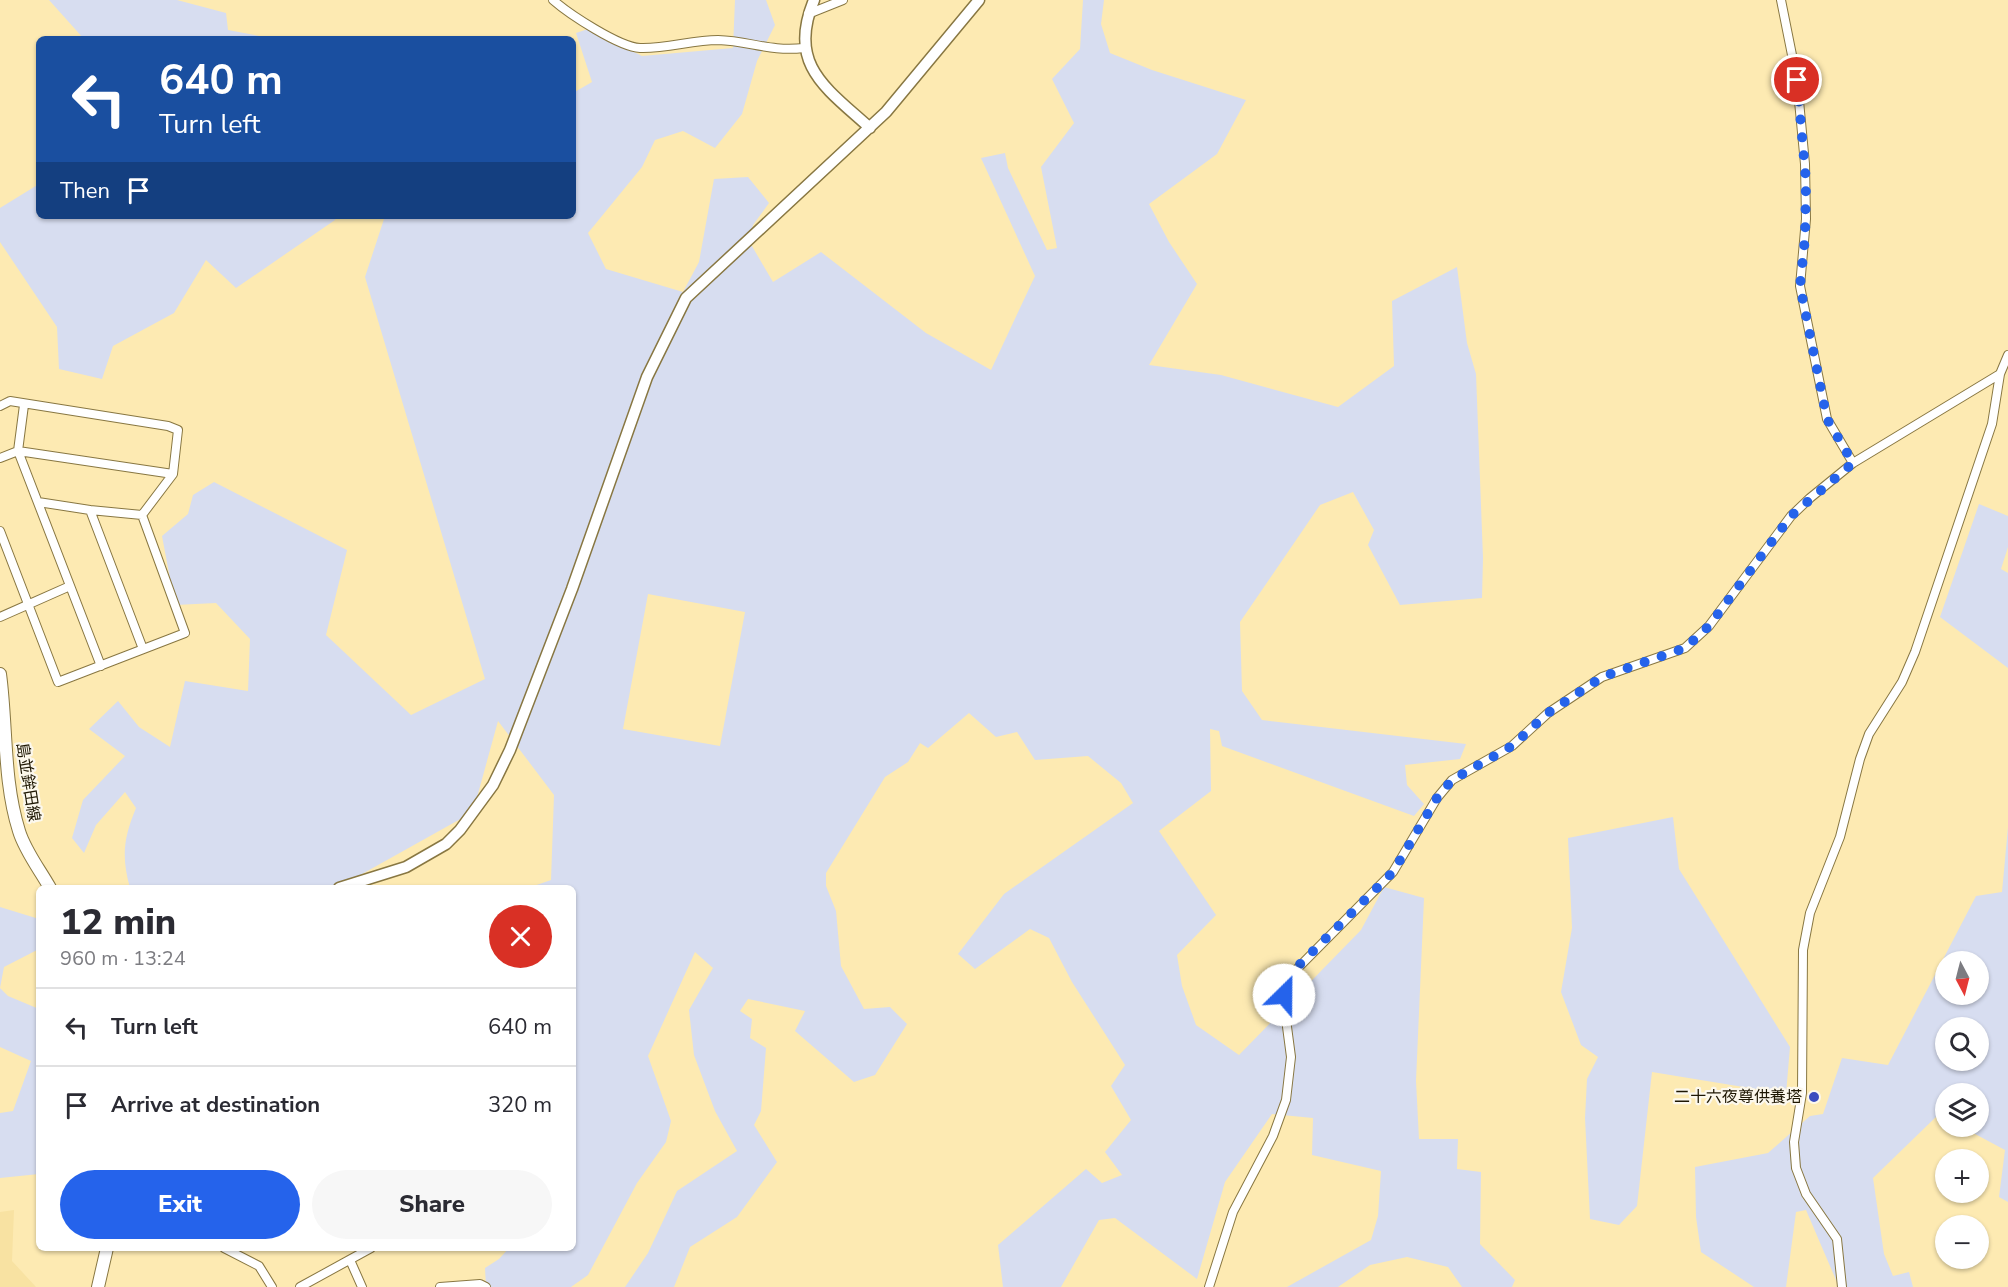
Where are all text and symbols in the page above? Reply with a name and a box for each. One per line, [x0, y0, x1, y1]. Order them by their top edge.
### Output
text: 640 m [159, 52, 283, 109]
pin [1771, 54, 1822, 105]
icon: left [60, 60, 138, 138]
icon: arrive [1780, 63, 1813, 96]
text: Turn left [159, 106, 260, 143]
icon: arrive [122, 174, 155, 207]
text: Then [60, 176, 110, 206]
street label: 島並鉾田線 [11, 741, 45, 823]
text: 12 min [60, 898, 176, 947]
button: close [489, 905, 552, 968]
text: 960 m · 13:24 [60, 945, 186, 972]
north arrow [1935, 951, 1989, 1005]
map controls [1935, 951, 1989, 1269]
position arrow [1252, 963, 1316, 1027]
icon: left [60, 1011, 93, 1044]
text: Turn left [111, 1012, 198, 1042]
text: 640 m [488, 1012, 552, 1042]
button: search [1935, 1017, 1989, 1071]
button: layers [1935, 1083, 1989, 1137]
place label: 二十六夜尊供養塔 [1674, 1086, 1802, 1108]
icon: arrive [60, 1089, 93, 1122]
text: Arrive at destination [111, 1090, 320, 1120]
text: 320 m [488, 1090, 552, 1120]
marker: 二十六夜尊供養塔 [1807, 1090, 1821, 1104]
button: + [1935, 1149, 1989, 1203]
button: Exit [60, 1170, 300, 1239]
button: Share [312, 1170, 552, 1239]
button: − [1935, 1215, 1989, 1269]

